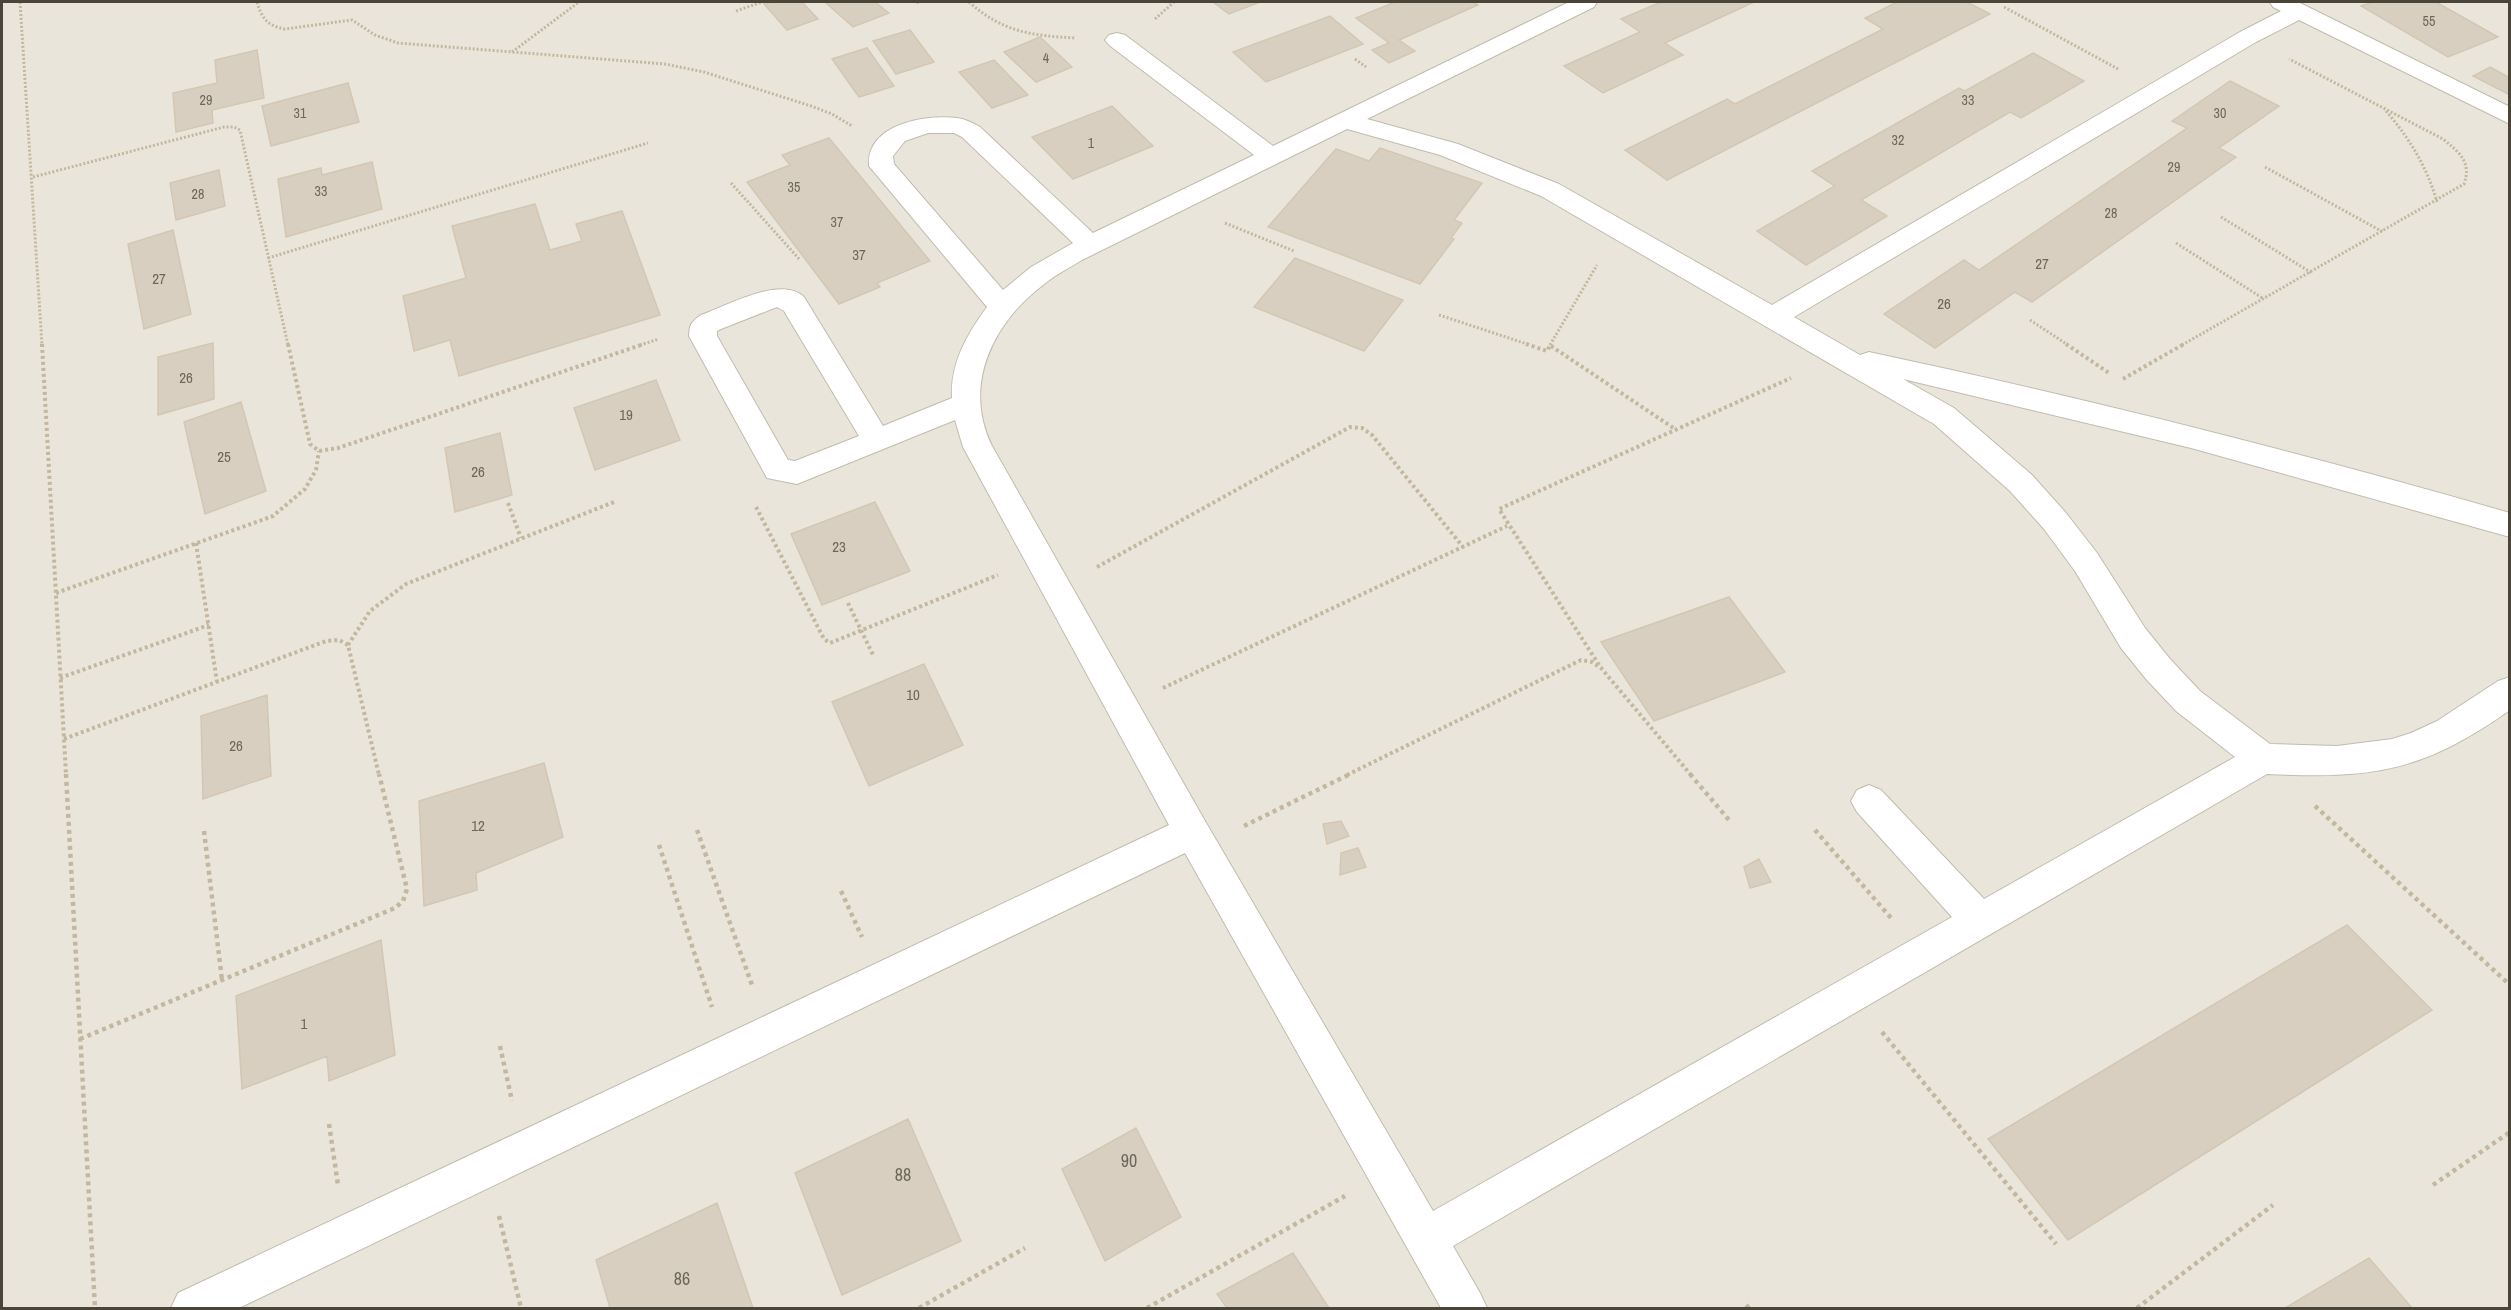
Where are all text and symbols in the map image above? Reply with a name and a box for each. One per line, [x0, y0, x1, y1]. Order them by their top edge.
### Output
house number: 55 [2423, 12, 2435, 30]
house number: 4 [1043, 49, 1050, 67]
house number: 29 [200, 91, 212, 109]
house number: 33 [1962, 91, 1974, 109]
house number: 31 [294, 104, 307, 122]
house number: 30 [2214, 104, 2226, 122]
house number: 32 [1892, 131, 1904, 149]
house number: 1 [1088, 134, 1095, 152]
house number: 29 [2168, 158, 2180, 176]
house number: 35 [788, 178, 800, 196]
house number: 33 [315, 182, 327, 200]
house number: 28 [192, 185, 204, 203]
house number: 28 [2105, 204, 2117, 222]
house number: 37 [831, 213, 843, 231]
house number: 37 [852, 244, 866, 265]
house number: 27 [2035, 253, 2049, 274]
house number: 27 [152, 268, 166, 289]
house number: 26 [1937, 293, 1951, 314]
house number: 26 [179, 367, 193, 388]
house number: 19 [619, 404, 633, 425]
house number: 25 [217, 446, 231, 467]
house number: 26 [471, 461, 485, 482]
house number: 23 [832, 536, 846, 557]
house number: 10 [906, 684, 920, 705]
house number: 26 [229, 735, 243, 756]
house number: 12 [471, 815, 485, 836]
house number: 1 [301, 1013, 308, 1034]
house number: 90 [1121, 1148, 1137, 1173]
house number: 88 [895, 1162, 911, 1187]
house number: 86 [674, 1266, 690, 1291]

